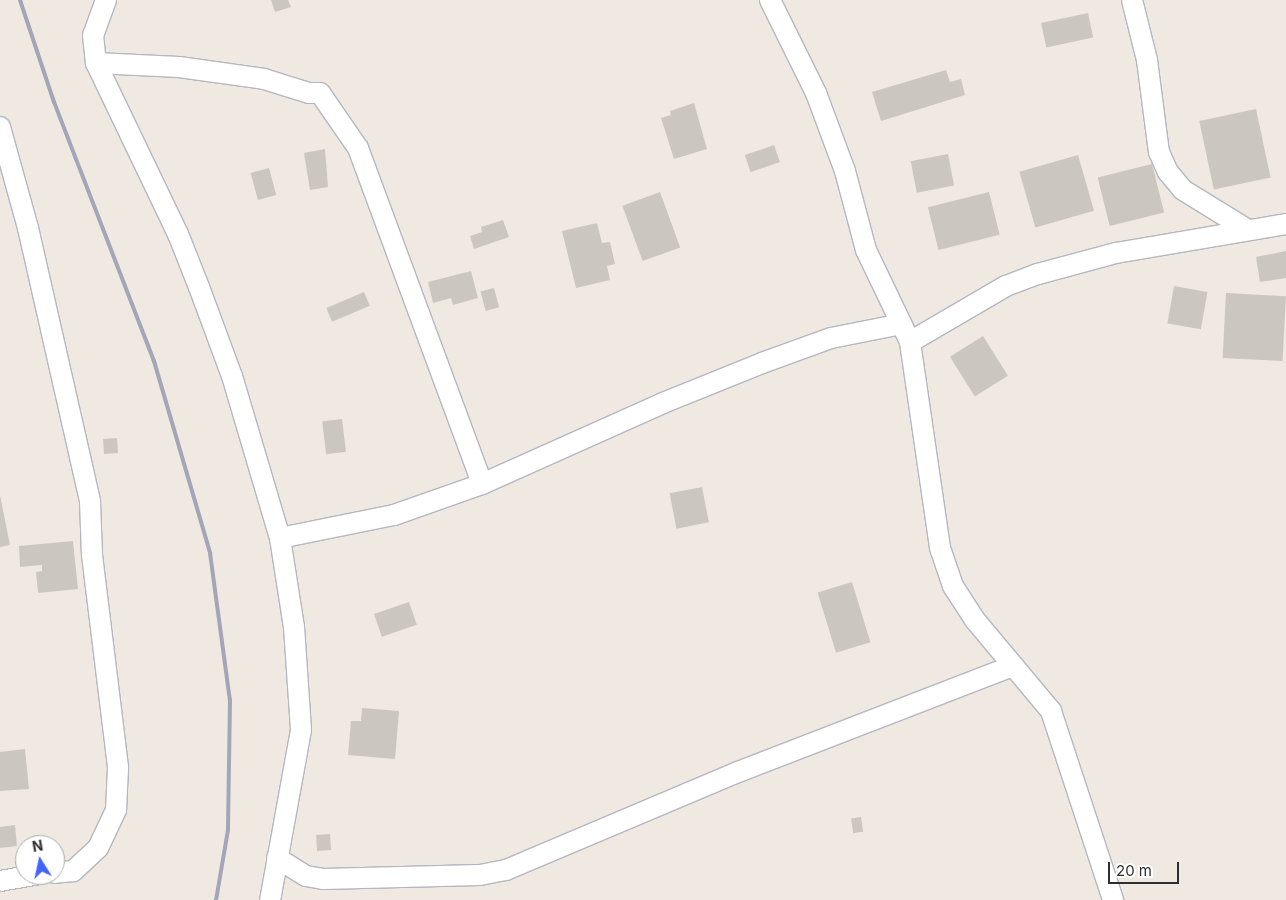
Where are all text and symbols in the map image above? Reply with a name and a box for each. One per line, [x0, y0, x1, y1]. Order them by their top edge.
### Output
north arrow [15, 835, 65, 885]
text: N [31, 836, 44, 855]
scale bar [1111, 852, 1182, 884]
text: 20 m [1116, 861, 1152, 880]

